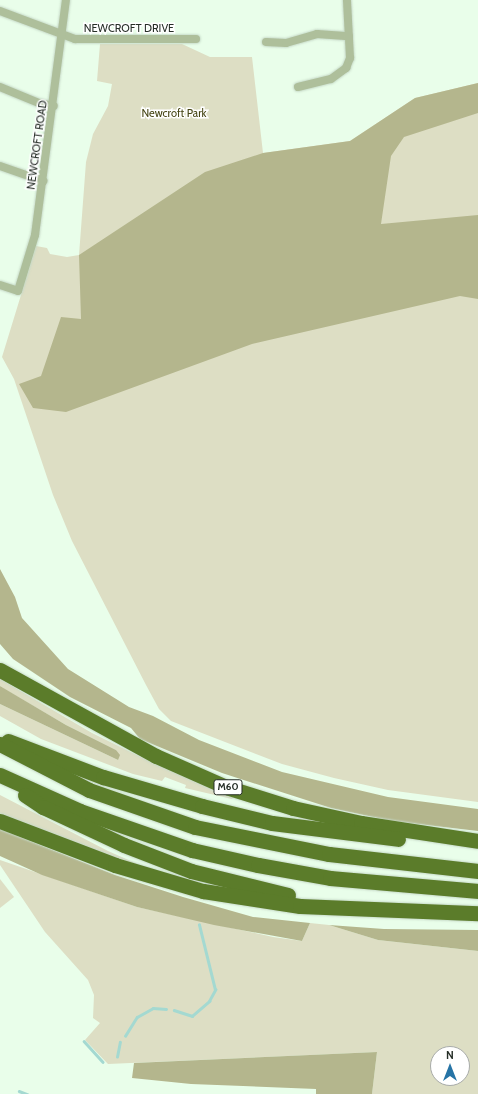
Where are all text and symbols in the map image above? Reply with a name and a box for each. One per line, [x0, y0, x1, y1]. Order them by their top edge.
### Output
street label: NEWCROFT DRIVE [84, 21, 174, 35]
street label: NEWCROFT ROAD [24, 100, 50, 190]
park label: Newcroft Park [141, 106, 207, 120]
road number: M60 [213, 779, 243, 795]
north arrow [430, 1046, 470, 1086]
text: N [446, 1048, 454, 1062]

